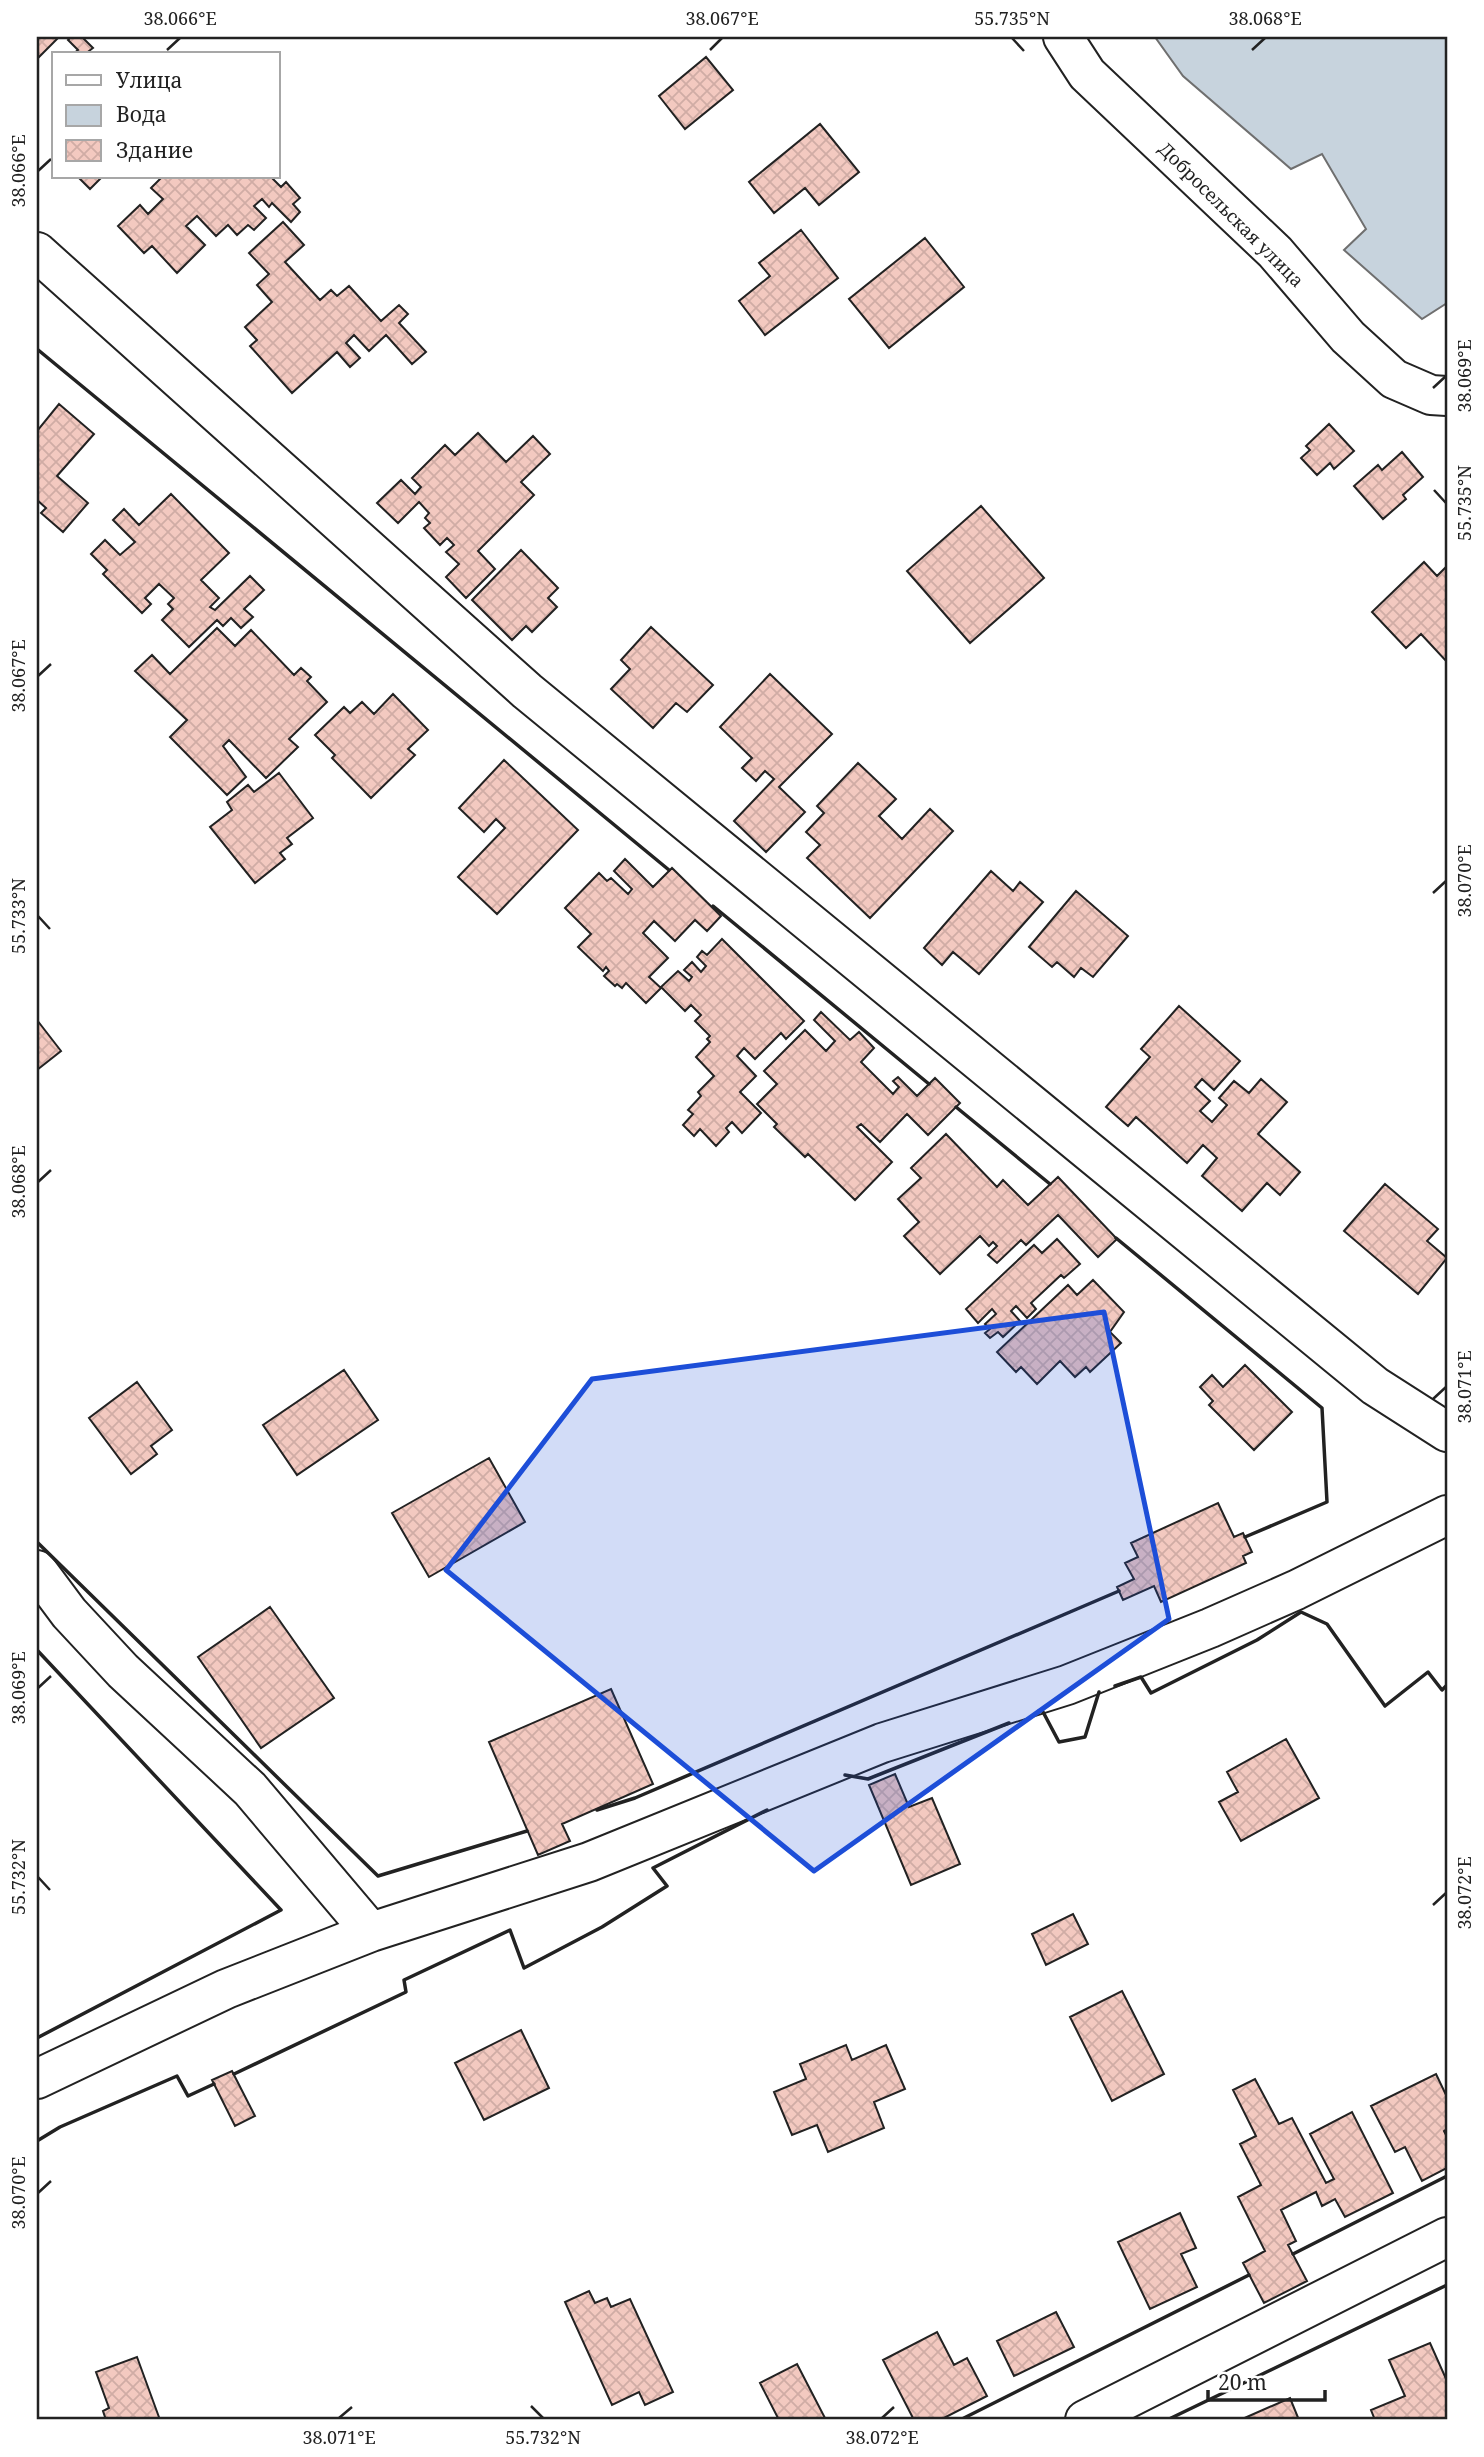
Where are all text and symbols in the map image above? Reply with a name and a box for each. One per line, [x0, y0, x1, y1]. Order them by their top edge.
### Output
text: 38.066°E [143, 6, 217, 30]
text: 38.067°E [685, 6, 759, 30]
text: 55.735°N [974, 6, 1050, 30]
text: 38.068°E [1228, 6, 1302, 30]
legend [52, 52, 280, 178]
text: Улица [116, 66, 183, 94]
text: Вода [116, 100, 167, 128]
text: 38.066°E [6, 134, 30, 208]
text: Здание [116, 136, 193, 164]
street label: Добросельская улица [1154, 137, 1309, 292]
text: 38.069°E [1452, 339, 1476, 413]
text: 55.735°N [1452, 465, 1476, 541]
text: 38.067°E [6, 639, 30, 713]
text: 38.070°E [1452, 844, 1476, 918]
text: 55.733°N [6, 878, 30, 954]
text: 38.068°E [6, 1145, 30, 1219]
text: 38.071°E [1452, 1350, 1476, 1424]
text: 38.069°E [6, 1651, 30, 1725]
text: 55.732°N [6, 1839, 30, 1915]
text: 38.072°E [1452, 1856, 1476, 1930]
text: 38.070°E [6, 2156, 30, 2230]
scale bar [1208, 2359, 1325, 2403]
text: 20 m [1218, 2368, 1267, 2396]
text: 38.071°E [302, 2425, 376, 2449]
text: 55.732°N [505, 2425, 581, 2449]
text: 38.072°E [845, 2425, 919, 2449]

